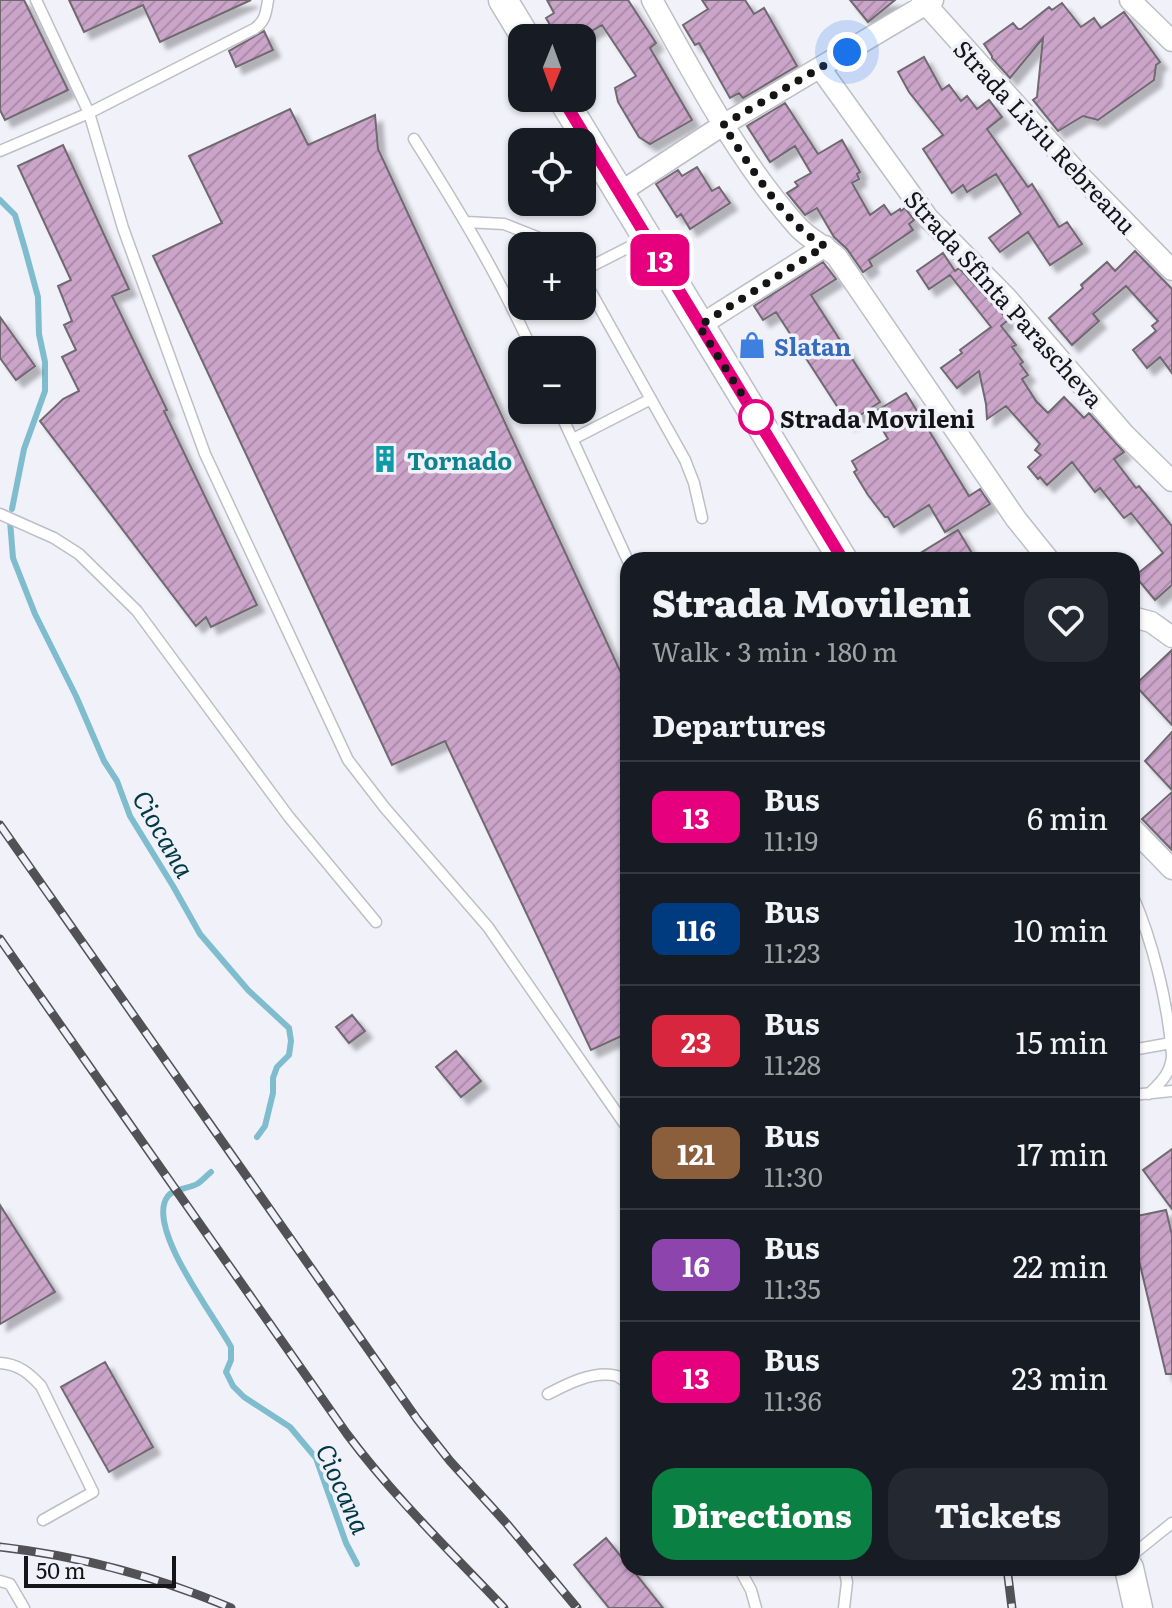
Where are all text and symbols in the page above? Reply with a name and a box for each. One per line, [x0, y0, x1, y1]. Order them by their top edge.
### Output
north arrow [508, 24, 596, 112]
map controls [508, 24, 596, 424]
street label: Strada Liviu Rebreanu [947, 31, 1145, 241]
your location [827, 32, 867, 72]
button: locate [508, 128, 596, 216]
street label: Strada Sfînta Parascheva [898, 181, 1112, 415]
button: + [508, 232, 596, 320]
line badge: 13 [624, 234, 696, 286]
text: 13 [646, 239, 674, 281]
place label: Slatan [774, 328, 852, 363]
shop icon: Slatan [737, 330, 767, 360]
button: − [508, 336, 596, 424]
marker: Strada Movileni [739, 400, 773, 434]
place label: Strada Movileni [780, 400, 975, 435]
place label: Tornado [407, 442, 512, 477]
building icon: Tornado [370, 444, 400, 474]
text: Strada Movileni [652, 572, 971, 629]
button: heart [1024, 578, 1108, 662]
text: Walk · 3 min · 180 m [652, 631, 897, 670]
text: Departures [652, 702, 826, 746]
text: Bus [764, 776, 820, 820]
water label: Ciocana [124, 782, 206, 884]
text: 6 min [1027, 795, 1108, 839]
text: 13 [682, 796, 710, 838]
text: 11:19 [764, 820, 818, 859]
text: Bus [764, 888, 820, 932]
text: 10 min [1014, 907, 1108, 951]
text: 116 [676, 908, 716, 950]
text: 11:23 [764, 932, 821, 971]
text: Bus [764, 1000, 820, 1044]
text: 15 min [1016, 1019, 1108, 1063]
text: 23 [681, 1020, 711, 1062]
text: 11:28 [764, 1044, 821, 1083]
text: Bus [764, 1112, 820, 1156]
text: 17 min [1017, 1131, 1108, 1175]
text: 121 [677, 1132, 715, 1174]
text: 11:30 [764, 1156, 823, 1195]
text: Bus [764, 1224, 820, 1268]
text: 22 min [1013, 1243, 1108, 1287]
text: 16 [682, 1244, 710, 1286]
text: 11:35 [764, 1268, 821, 1307]
text: Bus [764, 1336, 820, 1380]
text: 23 min [1012, 1355, 1108, 1399]
text: 13 [682, 1356, 710, 1398]
text: 11:36 [764, 1380, 822, 1419]
water label: Ciocana [308, 1437, 382, 1540]
button: Directions [652, 1468, 872, 1560]
button: Tickets [888, 1468, 1108, 1560]
scale bar [24, 1552, 176, 1588]
text: 50 m [36, 1553, 86, 1586]

